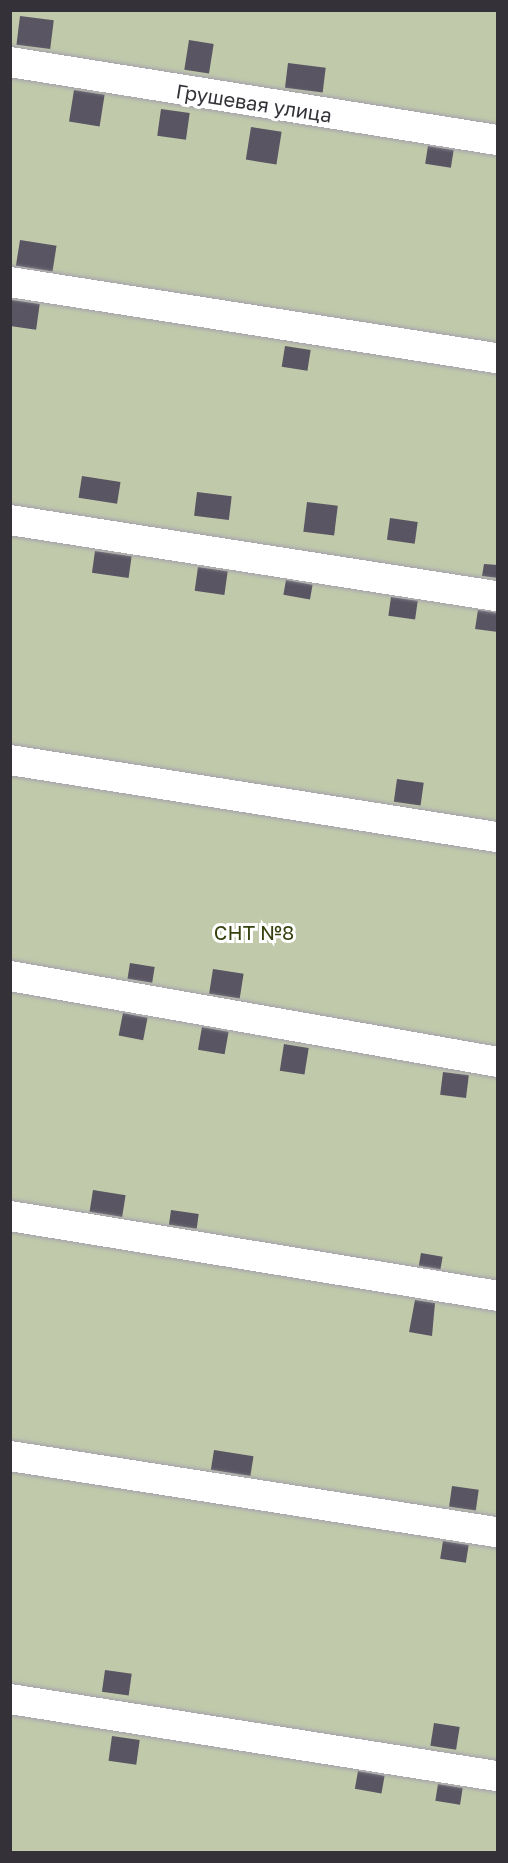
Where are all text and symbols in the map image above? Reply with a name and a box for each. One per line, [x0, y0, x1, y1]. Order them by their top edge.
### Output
street label: Грушевая улица [174, 79, 334, 127]
park label: СНТ №8 [214, 920, 294, 944]

